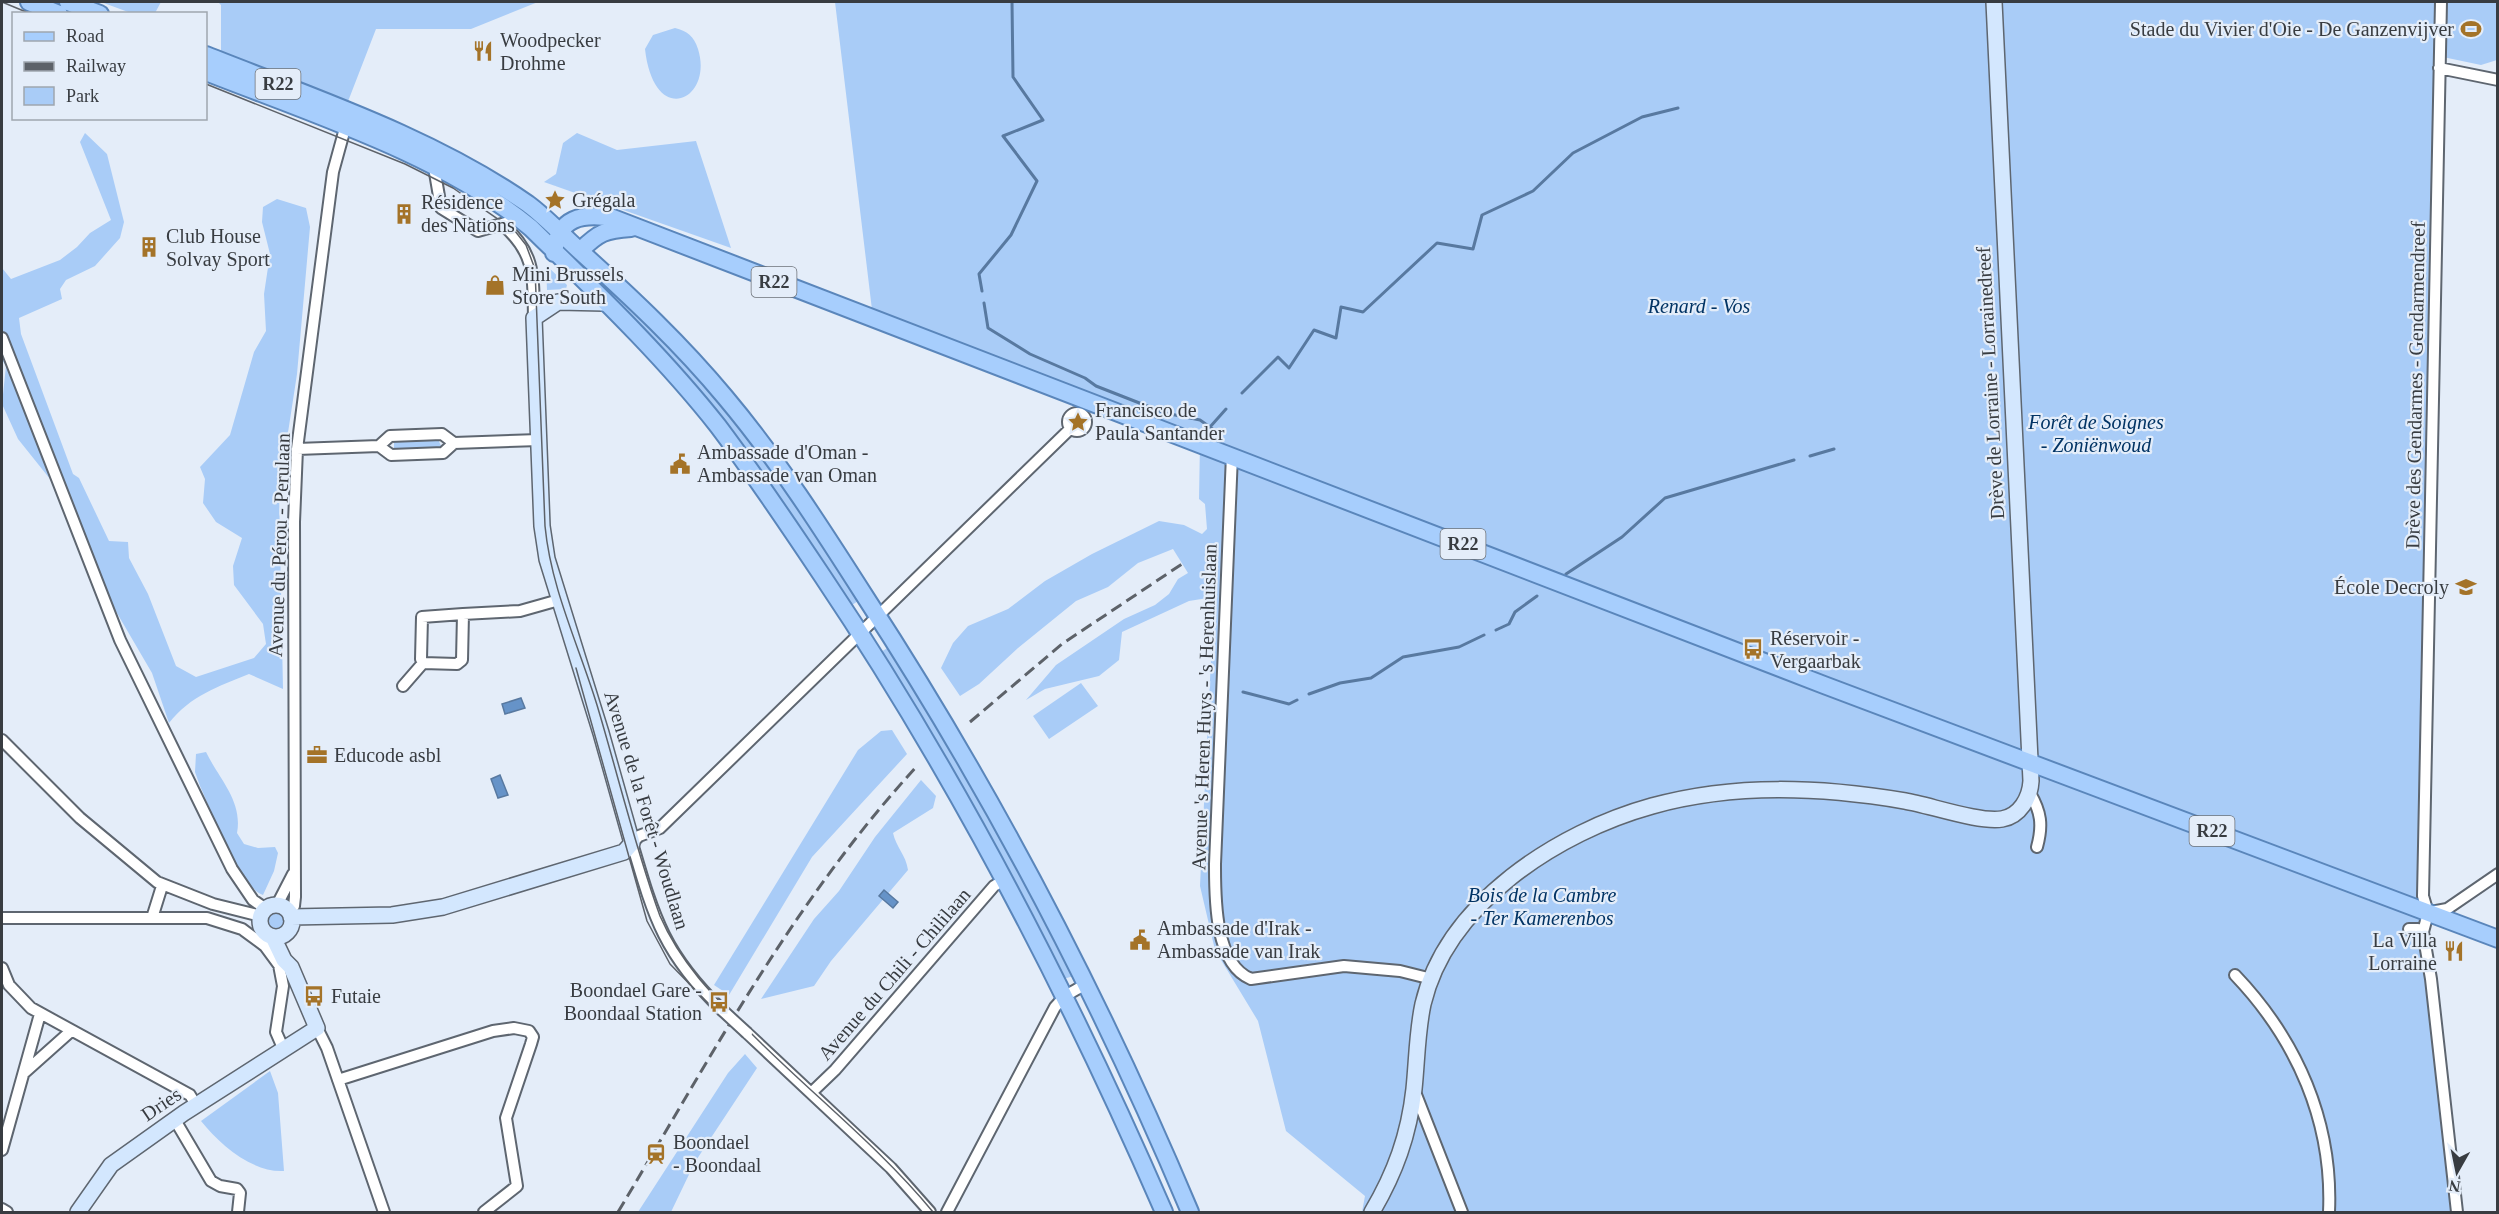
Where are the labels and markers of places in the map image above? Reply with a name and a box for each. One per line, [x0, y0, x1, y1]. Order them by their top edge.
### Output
sports icon: Stade du Vivier d'Oie - De Ganzenvijver [2459, 17, 2483, 41]
place label: Stade du Vivier d'Oie - De Ganzenvijver [2130, 18, 2454, 41]
place label: Woodpecker Drohme [500, 29, 601, 74]
restaurant icon: Woodpecker Drohme [471, 39, 495, 63]
place icon: Grégala [543, 188, 567, 212]
place label: Grégala [572, 189, 635, 212]
place label: Résidence des Nations [421, 191, 515, 236]
building icon: Résidence des Nations [392, 202, 416, 226]
place label: Club House Solvay Sport [166, 225, 270, 271]
building icon: Club House Solvay Sport [137, 235, 161, 259]
place label: Mini Brussels Store South [512, 263, 624, 308]
shop icon: Mini Brussels Store South [483, 273, 507, 297]
place label: Francisco de Paula Santander [1095, 399, 1225, 444]
place icon: Francisco de Paula Santander [1066, 410, 1090, 434]
place label: Ambassade d'Oman - Ambassade van Oman [697, 441, 877, 486]
public building icon: Ambassade d'Oman - Ambassade van Oman [668, 452, 692, 476]
school or university icon: École Decroly [2454, 575, 2478, 599]
place label: École Decroly [2334, 576, 2449, 599]
place label: Réservoir - Vergaarbak [1770, 627, 1861, 673]
bus stop icon: Réservoir - Vergaarbak [1741, 637, 1765, 661]
office icon: Educode asbl [305, 743, 329, 767]
place label: Educode asbl [334, 744, 442, 766]
place label: Ambassade d'Irak - Ambassade van Irak [1157, 917, 1320, 962]
public building icon: Ambassade d'Irak - Ambassade van Irak [1128, 928, 1152, 952]
place label: La Villa Lorraine [2368, 929, 2437, 974]
restaurant icon: La Villa Lorraine [2442, 939, 2466, 963]
place label: Boondael Gare - Boondaal Station [564, 979, 702, 1024]
bus stop icon: Futaie [302, 984, 326, 1008]
place label: Futaie [331, 985, 381, 1007]
bus stop icon: Boondael Gare - Boondaal Station [707, 990, 731, 1014]
place label: Boondael - Boondaal [673, 1131, 762, 1176]
station icon: Boondael - Boondaal [644, 1142, 668, 1166]

